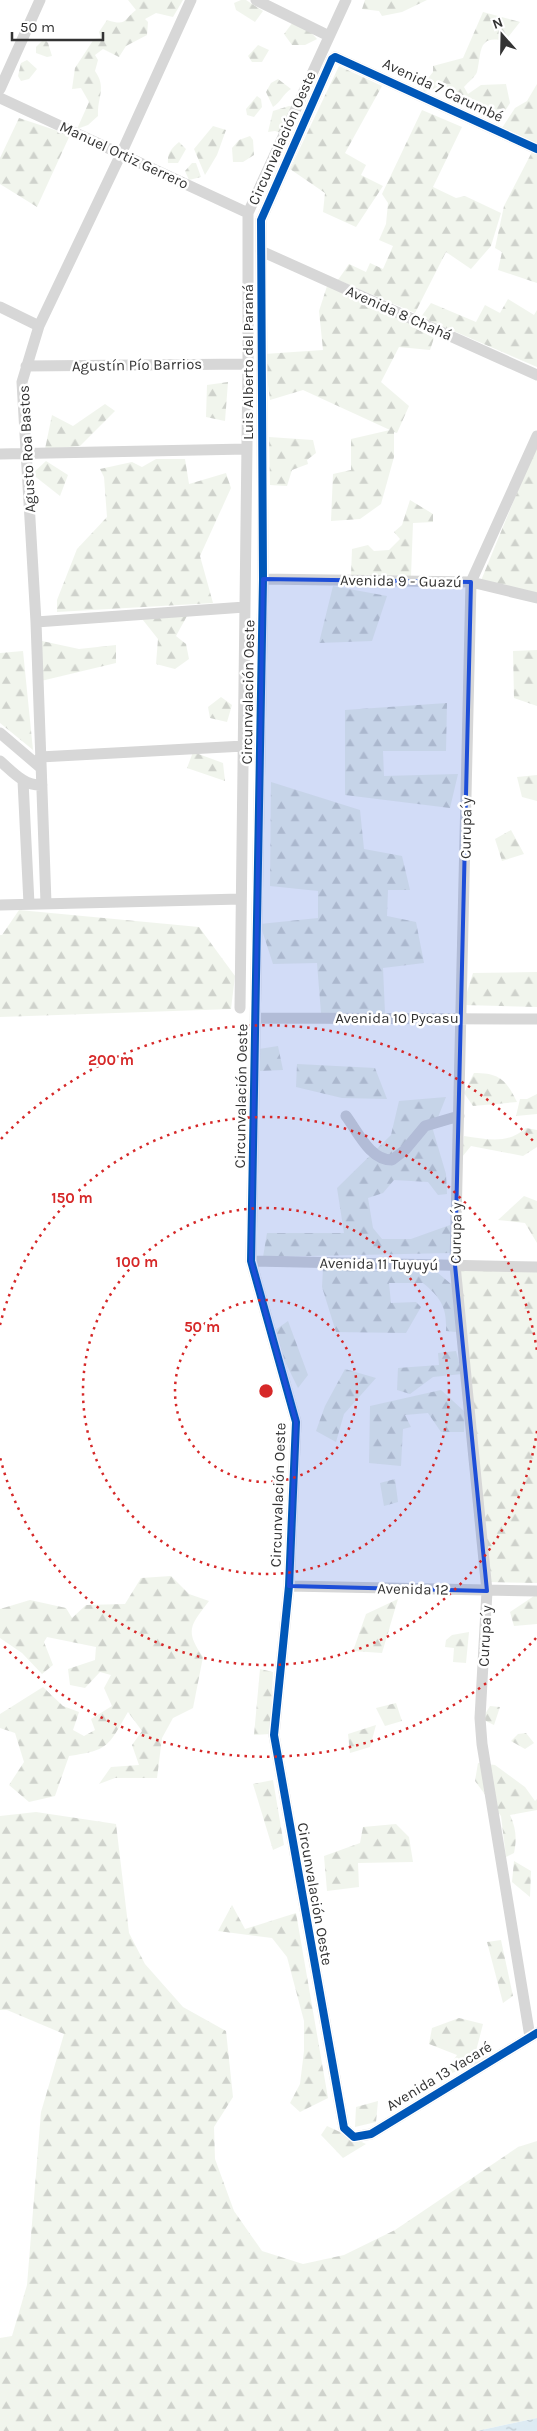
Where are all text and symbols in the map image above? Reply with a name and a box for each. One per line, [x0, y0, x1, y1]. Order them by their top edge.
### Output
scale bar [12, 10, 104, 42]
north arrow [477, 10, 527, 60]
text: N [490, 14, 505, 33]
text: 50 m [20, 18, 55, 36]
street label: Avenida 7 Carumbé [380, 54, 506, 126]
street label: Circunvalación Oeste [244, 68, 320, 208]
street label: Manuel Ortiz Gerrero [57, 117, 191, 193]
street label: Avenida 8 Chahá [343, 282, 455, 344]
street label: Luis Alberto del Paraná [239, 284, 257, 440]
street label: Agustín Pío Barrios [72, 355, 202, 375]
street label: Agusto Roa Bastos [15, 385, 39, 513]
street label: Avenida 9 - Guazú [340, 571, 462, 591]
street label: Circunvalación Oeste [238, 619, 258, 765]
street label: Curupa´y [456, 797, 476, 859]
street label: Avenida 10 Pycasu [335, 1009, 459, 1027]
street label: Circunvalación Oeste [231, 1023, 251, 1169]
text: 200 m [88, 1051, 134, 1069]
text: 150 m [51, 1189, 93, 1207]
street label: Curupa´y [446, 1202, 466, 1264]
text: 100 m [116, 1253, 158, 1271]
street label: Avenida 11 Tuyuyú [319, 1254, 439, 1274]
text: 50 m [184, 1318, 220, 1336]
centre of rings [257, 1382, 275, 1400]
street label: Circunvalación Oeste [266, 1422, 290, 1568]
street label: Avenida 12 [377, 1579, 449, 1599]
street label: Curupa´y [474, 1605, 496, 1667]
street label: Circunvalación Oeste [294, 1821, 336, 1967]
street label: Avenida 13 Yacaré [383, 2037, 495, 2115]

